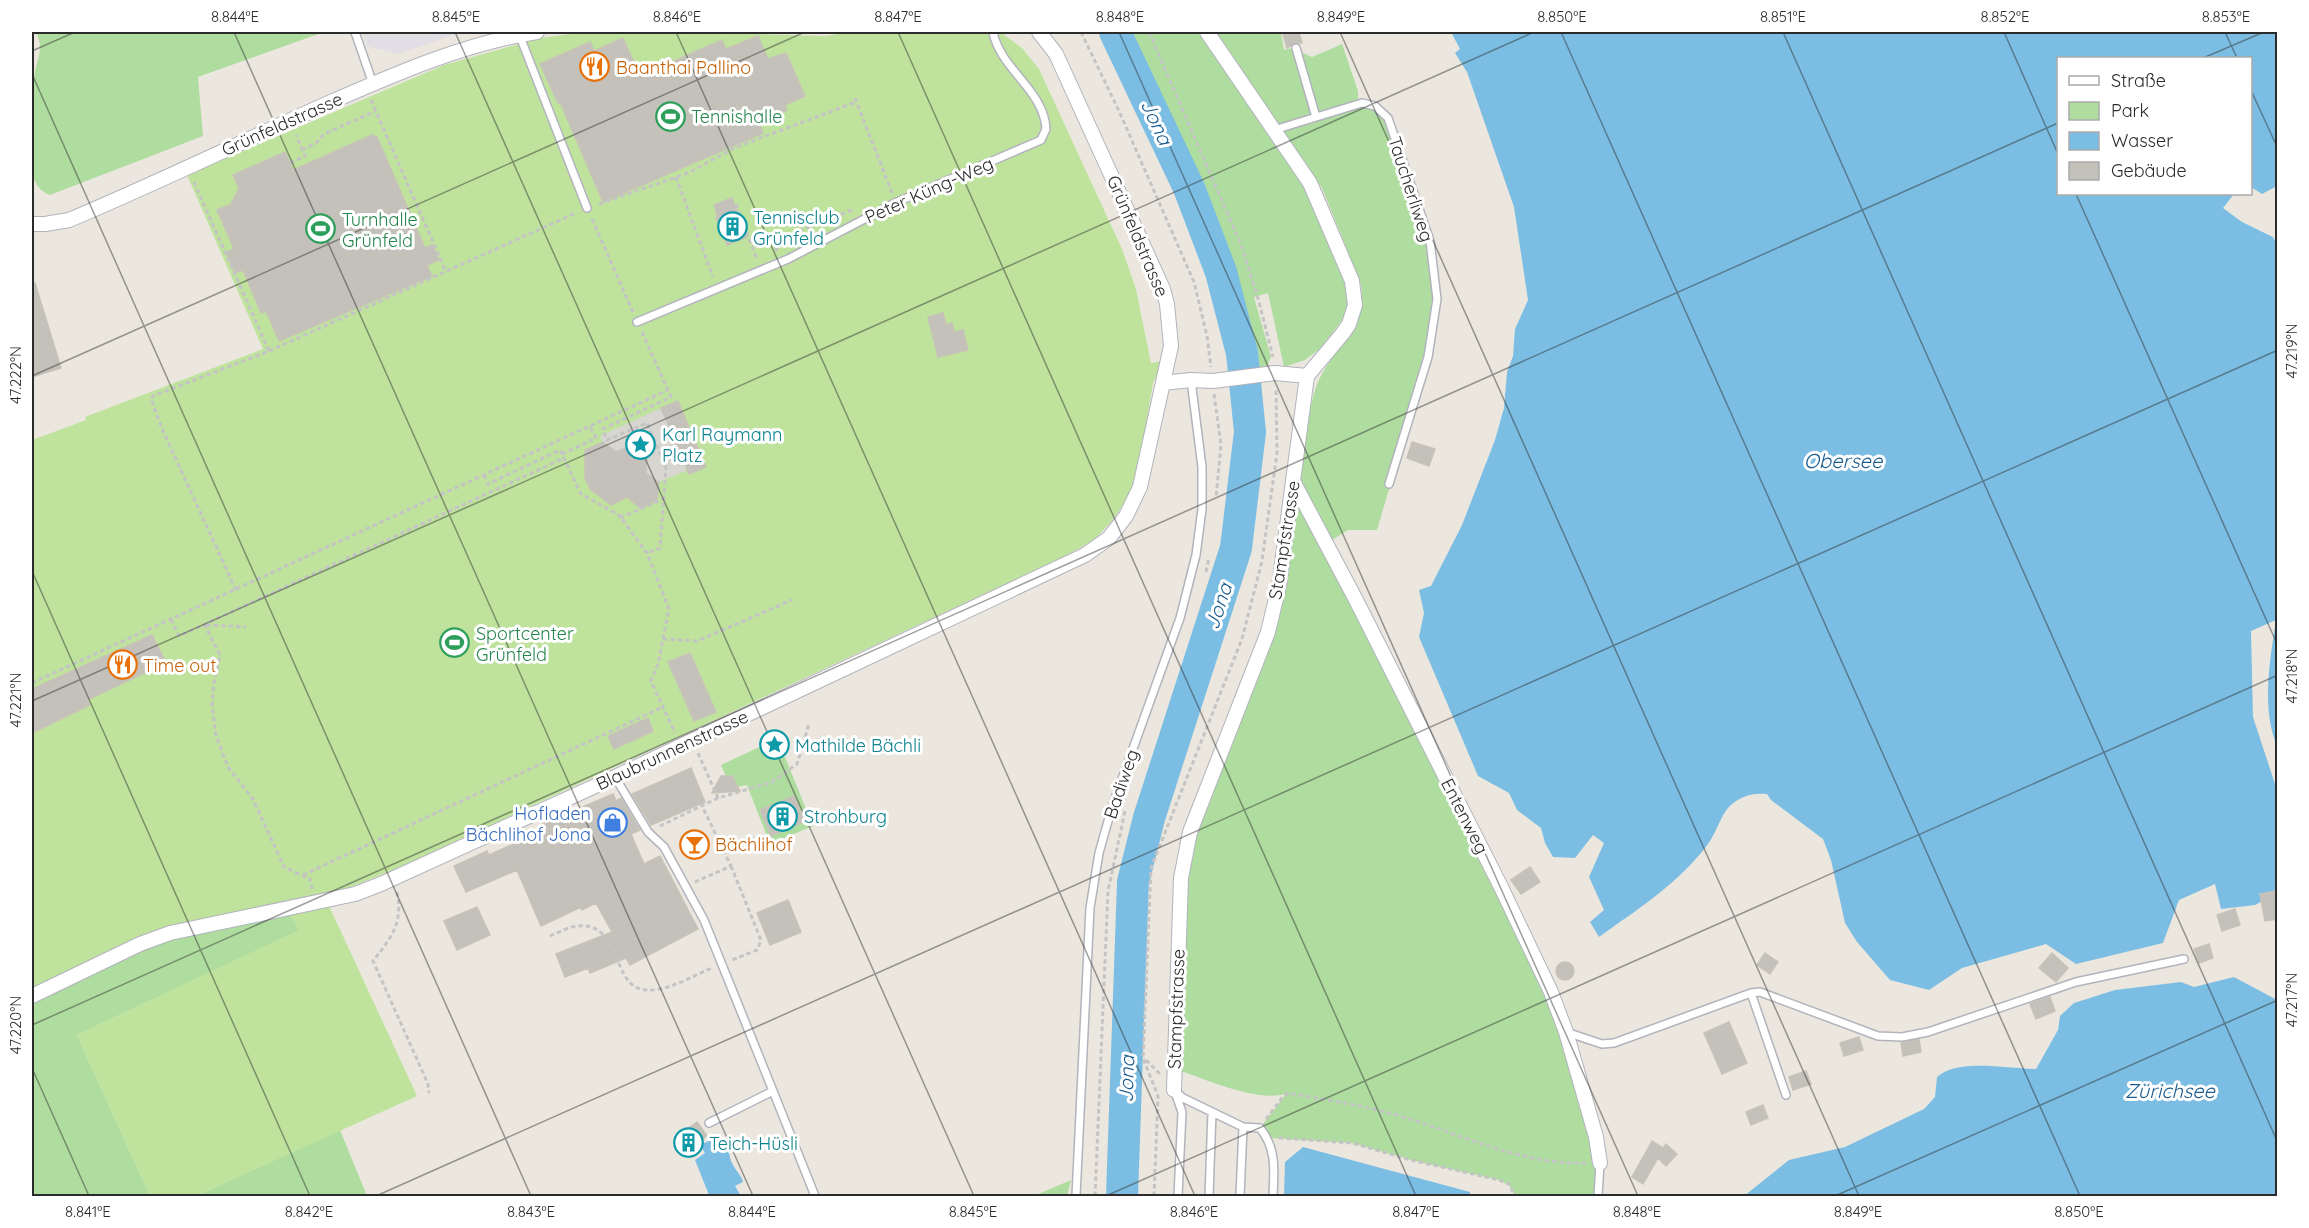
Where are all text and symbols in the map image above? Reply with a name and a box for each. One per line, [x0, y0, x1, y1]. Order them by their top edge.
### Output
text: 8.844°E [211, 7, 259, 26]
text: 8.845°E [432, 7, 480, 26]
text: 8.846°E [653, 7, 701, 26]
text: 8.847°E [874, 7, 922, 26]
text: 8.848°E [1096, 7, 1144, 26]
text: 8.849°E [1317, 7, 1365, 26]
text: 8.850°E [1537, 7, 1587, 26]
text: 8.851°E [1760, 7, 1806, 26]
text: 8.852°E [1981, 7, 2029, 26]
text: 8.853°E [2202, 7, 2250, 26]
restaurant icon: Baanthai Pallino [579, 51, 611, 83]
place label: Baanthai Pallino [616, 56, 751, 79]
legend [2057, 57, 2252, 195]
text: Straße [2111, 69, 2166, 92]
street label: Grünfeldstrasse [218, 87, 346, 161]
water label: Jona [1136, 95, 1179, 150]
text: Park [2111, 99, 2149, 122]
sports icon: Tennishalle [654, 100, 686, 132]
place label: Tennishalle [691, 105, 782, 128]
text: Wasser [2111, 129, 2173, 152]
street label: Taucherliweg [1383, 133, 1439, 245]
street label: Peter Küng-Weg [861, 151, 997, 229]
text: Gebäude [2111, 159, 2187, 182]
street label: Grünfeldstrasse [1102, 172, 1174, 300]
place label: Tennisclub Grünfeld [753, 206, 840, 250]
place label: Turnhalle Grünfeld [342, 208, 418, 252]
building icon: Tennisclub Grünfeld [716, 211, 748, 243]
sports icon: Turnhalle Grünfeld [305, 213, 337, 245]
text: 47.219°N [2282, 323, 2301, 379]
text: 47.222°N [6, 346, 25, 404]
place label: Karl Raymann Platz [662, 423, 782, 467]
place icon: Karl Raymann Platz [625, 428, 657, 460]
water label: Obersee [1804, 448, 1883, 473]
street label: Stampfstrasse [1263, 479, 1305, 601]
water label: Jona [1199, 578, 1238, 632]
place label: Sportcenter Grünfeld [476, 622, 574, 666]
sports icon: Sportcenter Grünfeld [439, 627, 471, 659]
restaurant icon: Time out [106, 649, 138, 681]
text: 47.218°N [2282, 649, 2301, 703]
place label: Time out [143, 654, 216, 677]
text: 47.221°N [6, 673, 25, 728]
street label: Blaubrunnenstrasse [592, 705, 752, 795]
place icon: Mathilde Bächli [758, 729, 790, 761]
place label: Mathilde Bächli [795, 734, 921, 757]
street label: Badiweg [1098, 746, 1144, 822]
street label: Entenweg [1436, 774, 1494, 858]
building icon: Strohburg [767, 800, 799, 832]
place label: Hofladen Bächlihof Jona [466, 802, 591, 846]
place label: Strohburg [804, 805, 887, 828]
shop icon: Hofladen Bächlihof Jona [596, 807, 628, 839]
bar icon: Bächlihof [678, 828, 710, 860]
place label: Bächlihof [715, 833, 793, 856]
street label: Stampfstrasse [1162, 949, 1190, 1069]
text: 47.217°N [2282, 973, 2301, 1027]
text: 47.220°N [6, 996, 25, 1054]
water label: Jona [1113, 1053, 1139, 1103]
water label: Zürichsee [2125, 1078, 2216, 1103]
building icon: Teich-Hüsli [672, 1127, 704, 1159]
place label: Teich-Hüsli [709, 1132, 798, 1155]
text: 8.841°E [65, 1202, 111, 1221]
text: 8.842°E [285, 1202, 333, 1221]
text: 8.843°E [507, 1202, 555, 1221]
text: 8.844°E [728, 1202, 776, 1221]
text: 8.845°E [949, 1202, 997, 1221]
text: 8.846°E [1170, 1202, 1218, 1221]
text: 8.847°E [1392, 1202, 1440, 1221]
text: 8.848°E [1613, 1202, 1661, 1221]
text: 8.849°E [1834, 1202, 1882, 1221]
text: 8.850°E [2054, 1202, 2104, 1221]

